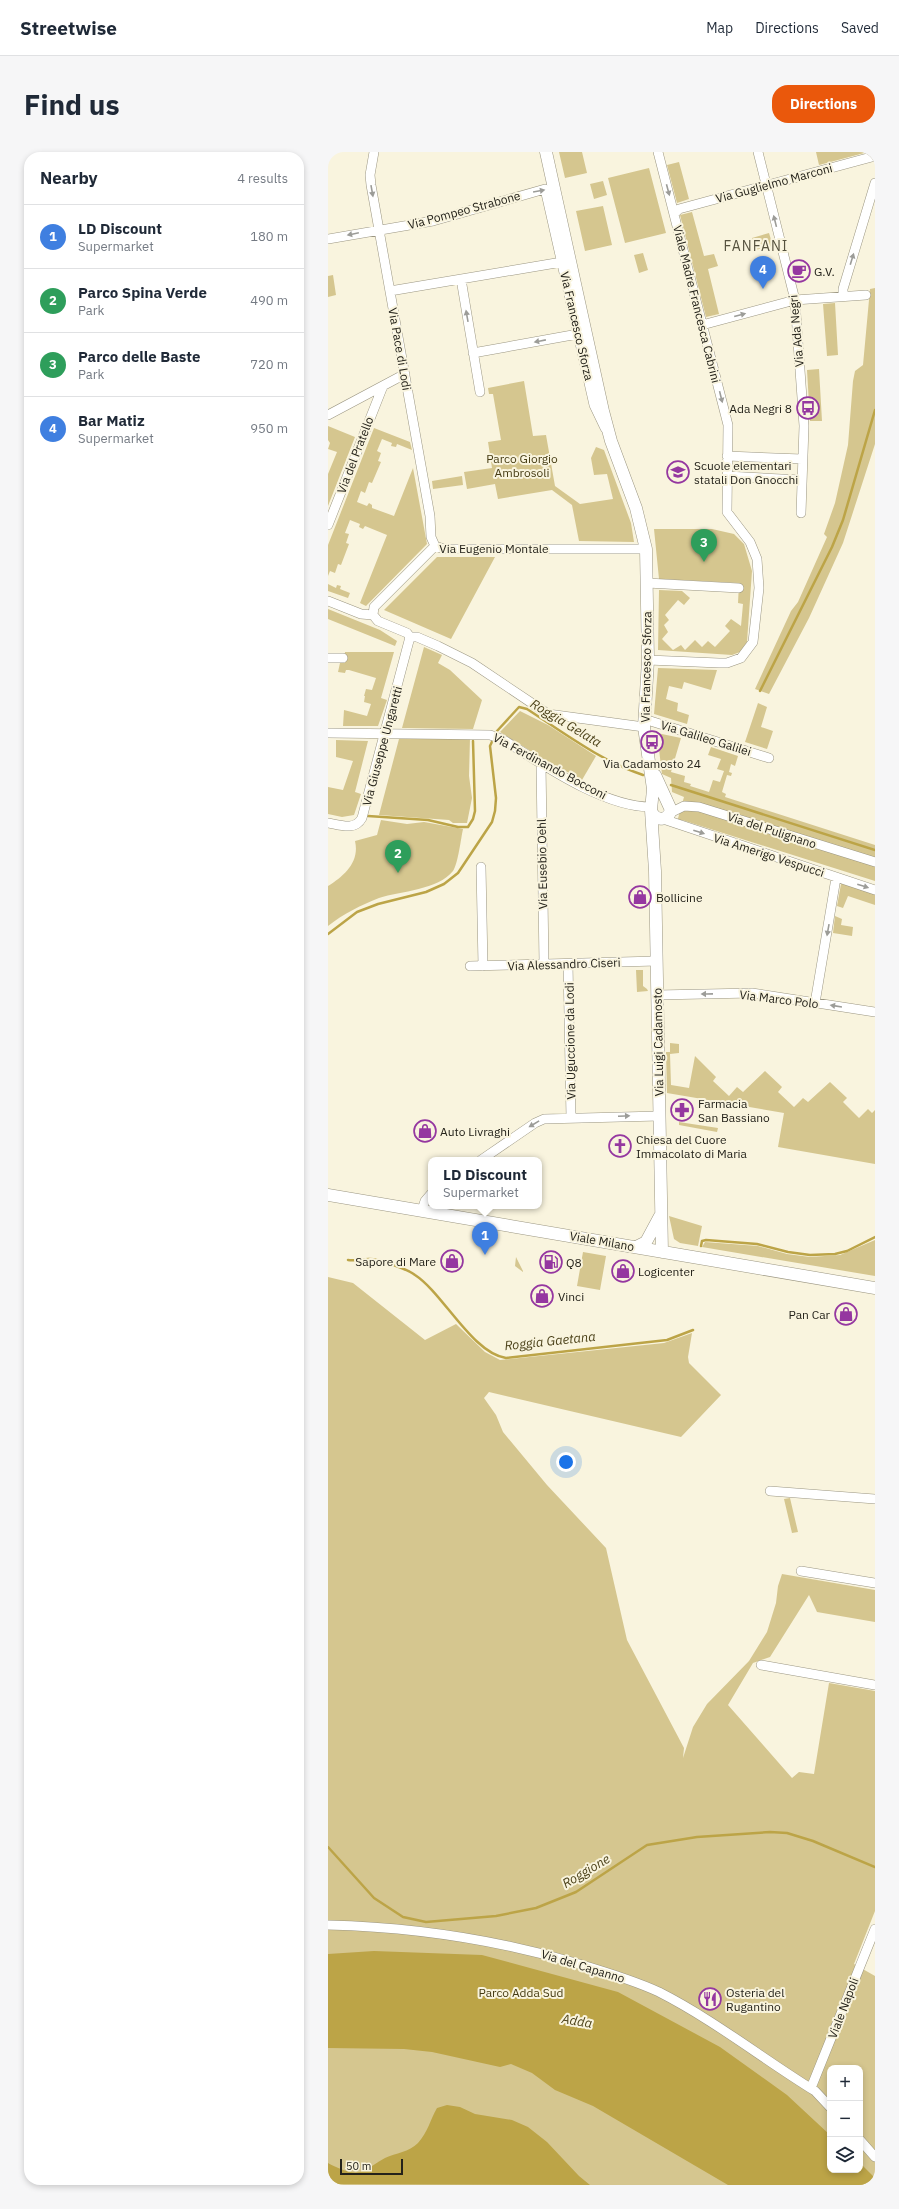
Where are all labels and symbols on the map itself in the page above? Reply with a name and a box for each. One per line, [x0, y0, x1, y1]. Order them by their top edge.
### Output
street label: Via Guglielmo Marconi [714, 160, 834, 206]
one-way arrow [666, 183, 672, 196]
one-way arrow [369, 184, 375, 197]
street label: Via Pompeo Strabone [406, 188, 522, 232]
one-way arrow [533, 188, 545, 194]
one-way arrow [772, 215, 778, 228]
street label: Viale Madre Francesca Cabrini [670, 224, 724, 384]
one-way arrow [347, 232, 360, 238]
district label: FANFANI [724, 237, 788, 255]
one-way arrow [849, 253, 855, 265]
pin: 4 [750, 256, 776, 289]
cafe icon: G.V. [786, 258, 812, 284]
place label: G.V. [814, 264, 835, 279]
street label: Via Francesco Sforza [557, 270, 597, 383]
street label: Via Ada Negri [785, 294, 807, 368]
street label: Via Pace di Lodi [385, 306, 415, 392]
one-way arrow [464, 310, 470, 322]
one-way arrow [734, 312, 746, 318]
one-way arrow [534, 338, 546, 344]
one-way arrow [718, 391, 724, 403]
bus stop icon: Ada Negri 8 [795, 395, 821, 421]
place label: Ada Negri 8 [729, 401, 792, 416]
street label: Via del Pratello [333, 414, 377, 496]
park label: Parco Giorgio Ambrosoli [486, 451, 558, 480]
place label: Scuole elementari statali Don Gnocchi [694, 458, 798, 487]
school or university icon: Scuole elementari statali Don Gnocchi [665, 459, 691, 485]
pin: 3 [691, 529, 717, 562]
street label: Via Eugenio Montale [439, 541, 549, 556]
street label: Via Francesco Sforza [638, 611, 654, 723]
street label: Via Giuseppe Ungaretti [359, 684, 405, 808]
water label: Roggia Gelata [527, 695, 605, 751]
street label: Via Galileo Galilei [659, 717, 753, 759]
bus stop icon: Via Cadamosto 24 [639, 729, 665, 755]
street label: Via Ferdinando Bocconi [491, 730, 609, 802]
place label: Via Cadamosto 24 [603, 756, 701, 771]
street label: Via del Pulignano [726, 809, 819, 852]
street label: Via Eusebio Oehl [534, 819, 550, 909]
one-way arrow [694, 830, 706, 836]
street label: Via Amerigo Vespucci [712, 830, 826, 880]
pin: 2 [385, 840, 411, 873]
one-way arrow [857, 883, 869, 889]
shop icon: Bollicine [627, 884, 653, 910]
place label: Bollicine [656, 890, 703, 905]
one-way arrow [824, 924, 830, 936]
street label: Via Alessandro Ciseri [507, 955, 621, 973]
street label: Via Uguccione da Lodi [561, 982, 579, 1100]
street label: Via Luigi Cadamosto [650, 987, 666, 1096]
street label: Via Marco Polo [739, 987, 820, 1011]
one-way arrow [700, 991, 713, 997]
one-way arrow [830, 1003, 843, 1009]
place label: Farmacia San Bassiano [698, 1096, 770, 1125]
pharmacy icon: Farmacia San Bassiano [669, 1097, 695, 1123]
one-way arrow [618, 1113, 630, 1120]
shop icon: Auto Livraghi [412, 1118, 438, 1144]
one-way arrow [529, 1120, 539, 1128]
place label: Auto Livraghi [440, 1124, 510, 1139]
place label: Chiesa del Cuore Immacolato di Maria [636, 1132, 748, 1161]
church icon: Chiesa del Cuore Immacolato di Maria [607, 1133, 633, 1159]
pin: 1 [472, 1222, 498, 1255]
street label: Viale Milano [569, 1228, 636, 1254]
shop icon: Sapore di Mare [439, 1248, 465, 1274]
fuel station icon: Q8 [538, 1249, 564, 1275]
place label: Sapore di Mare [355, 1254, 436, 1269]
place label: Q8 [566, 1255, 582, 1270]
shop icon: Logicenter [610, 1258, 636, 1284]
place label: Logicenter [638, 1264, 695, 1279]
shop icon: Vinci [529, 1283, 555, 1309]
place label: Vinci [558, 1289, 584, 1304]
shop icon: Pan Car [833, 1301, 859, 1327]
place label: Pan Car [789, 1307, 831, 1322]
water label: Roggia Gaetana [504, 1328, 596, 1354]
your location [556, 1452, 576, 1472]
water label: Roggione [559, 1850, 613, 1892]
street label: Via del Capanno [539, 1946, 627, 1986]
street label: Viale Napoli [824, 1975, 862, 2041]
park label: Parco Adda Sud [478, 1985, 564, 2000]
place label: Osteria del Rugantino [726, 1985, 784, 2014]
restaurant icon: Osteria del Rugantino [697, 1986, 723, 2012]
water label: Adda [560, 2010, 593, 2032]
scale bar [340, 2157, 403, 2176]

